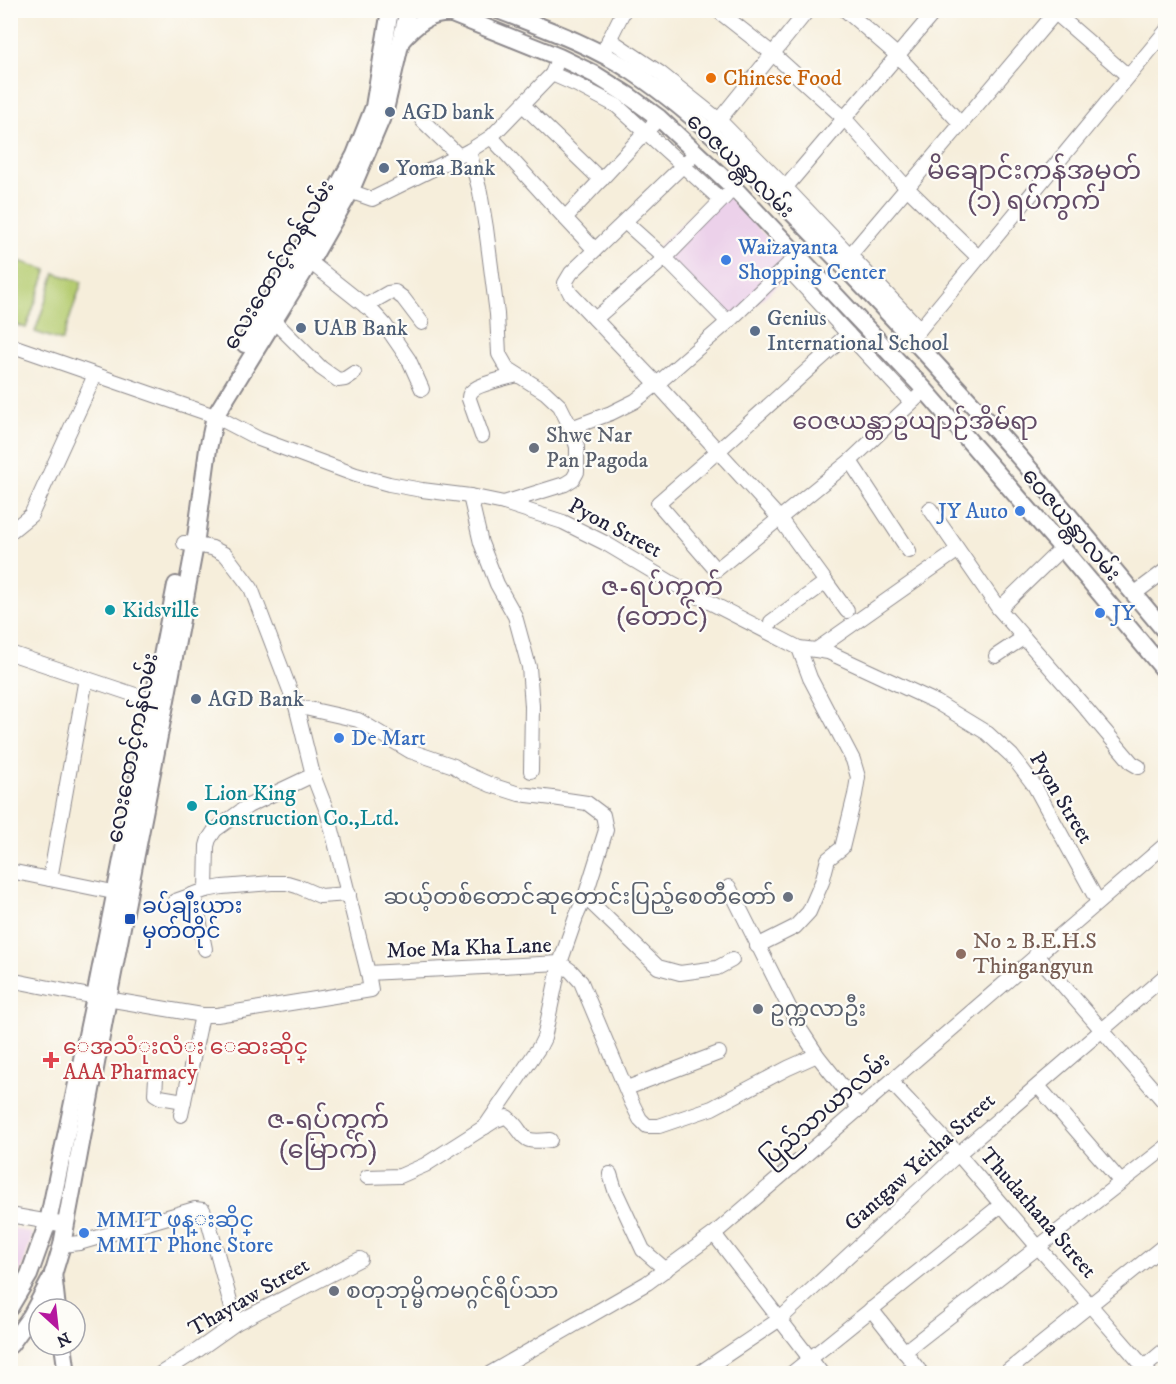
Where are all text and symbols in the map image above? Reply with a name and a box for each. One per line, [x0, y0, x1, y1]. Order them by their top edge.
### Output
place label: Chinese Food [723, 65, 842, 92]
marker: Chinese Food [704, 71, 718, 85]
place label: AGD bank [402, 99, 494, 126]
marker: AGD bank [383, 105, 397, 119]
street label: ဝေဇယန္တာလမ်း [678, 106, 802, 226]
district label: မိချောင်းကန်အမှတ် (၁) ရပ်ကွက် [927, 153, 1141, 221]
place label: Yoma Bank [396, 155, 496, 182]
marker: Yoma Bank [377, 161, 391, 175]
street label: လေးထောင့်ကန်လမ်း [215, 174, 343, 356]
place label: Waizayanta Shopping Center [737, 234, 887, 286]
marker: Waizayanta Shopping Center [719, 253, 733, 267]
place label: Genius International School [767, 305, 949, 357]
place label: UAB Bank [313, 315, 408, 342]
marker: UAB Bank [294, 321, 308, 335]
marker: Genius International School [748, 324, 762, 338]
district label: ဝေဇယန္တာဥယျာဉ်အိမ်ရာ [792, 405, 1038, 440]
place label: Shwe Nar Pan Pagoda [546, 422, 649, 474]
marker: Shwe Nar Pan Pagoda [527, 441, 541, 455]
street label: ဝေဇယန္တာလမ်း [1014, 461, 1128, 589]
street label: Pyon Street [564, 492, 666, 564]
place label: JY Auto [936, 498, 1008, 525]
marker: JY Auto [1013, 504, 1027, 518]
district label: ဇ-ရပ်ကွက် (တောင်) [601, 569, 723, 634]
place label: Kidsville [122, 597, 199, 624]
place label: JY [1110, 600, 1136, 627]
marker: Kidsville [103, 603, 117, 617]
marker: JY [1093, 606, 1107, 620]
street label: လေးထောင့်ကန်လမ်း [98, 650, 168, 846]
place label: AGD Bank [208, 686, 304, 713]
marker: AGD Bank [189, 692, 203, 706]
place label: De Mart [351, 725, 426, 752]
marker: De Mart [332, 731, 346, 745]
street label: Pyon Street [1023, 747, 1099, 849]
place label: Lion King Construction Co.,Ltd. [204, 780, 399, 832]
marker: Lion King Construction Co.,Ltd. [185, 799, 199, 813]
place label: ဆယ့်တစ်တောင်ဆုတောင်းပြည့်စေတီတော် [383, 881, 776, 914]
place label: ခပ်ချီးယား မှတ်တိုင် [142, 890, 242, 948]
marker: ဆယ့်တစ်တောင်ဆုတောင်းပြည့်စေတီတော် [781, 890, 795, 904]
marker: ခပ်ချီးယား မှတ်တိုင် [123, 912, 137, 926]
place label: No 2 B.E.H.S Thingangyun [973, 928, 1097, 980]
street label: Moe Ma Kha Lane [386, 932, 552, 964]
marker: No 2 B.E.H.S Thingangyun [954, 947, 968, 961]
place label: ဥက္ကလာဦး [770, 994, 866, 1026]
marker: ဥက္ကလာဦး [751, 1002, 765, 1016]
place label: ေအသံုးလံုး ေဆးဆိုင္ AAA Pharmacy [63, 1031, 308, 1086]
street label: ပြည်သာယာလမ်း [754, 1045, 898, 1175]
marker: ေအသံုးလံုး ေဆးဆိုင္ AAA Pharmacy [44, 1053, 58, 1067]
street label: Gantgaw Yeitha Street [839, 1087, 1001, 1237]
district label: ဇ-ရပ်ကွက် (မြောက်) [267, 1102, 389, 1170]
street label: Thudathana Street [974, 1142, 1102, 1284]
place label: MMIT ဖုန္းဆိုင္ MMIT Phone Store [96, 1204, 273, 1259]
marker: MMIT ဖုန္းဆိုင္ MMIT Phone Store [77, 1226, 91, 1240]
street label: Thaytaw Street [184, 1252, 314, 1342]
place label: စတုဘုမ္မိကမဂ္ဂင်ရိပ်သာ [346, 1275, 559, 1309]
marker: စတုဘုမ္မိကမဂ္ဂင်ရိပ်သာ [327, 1284, 341, 1298]
north arrow [27, 1297, 87, 1357]
text: N [53, 1328, 74, 1351]

